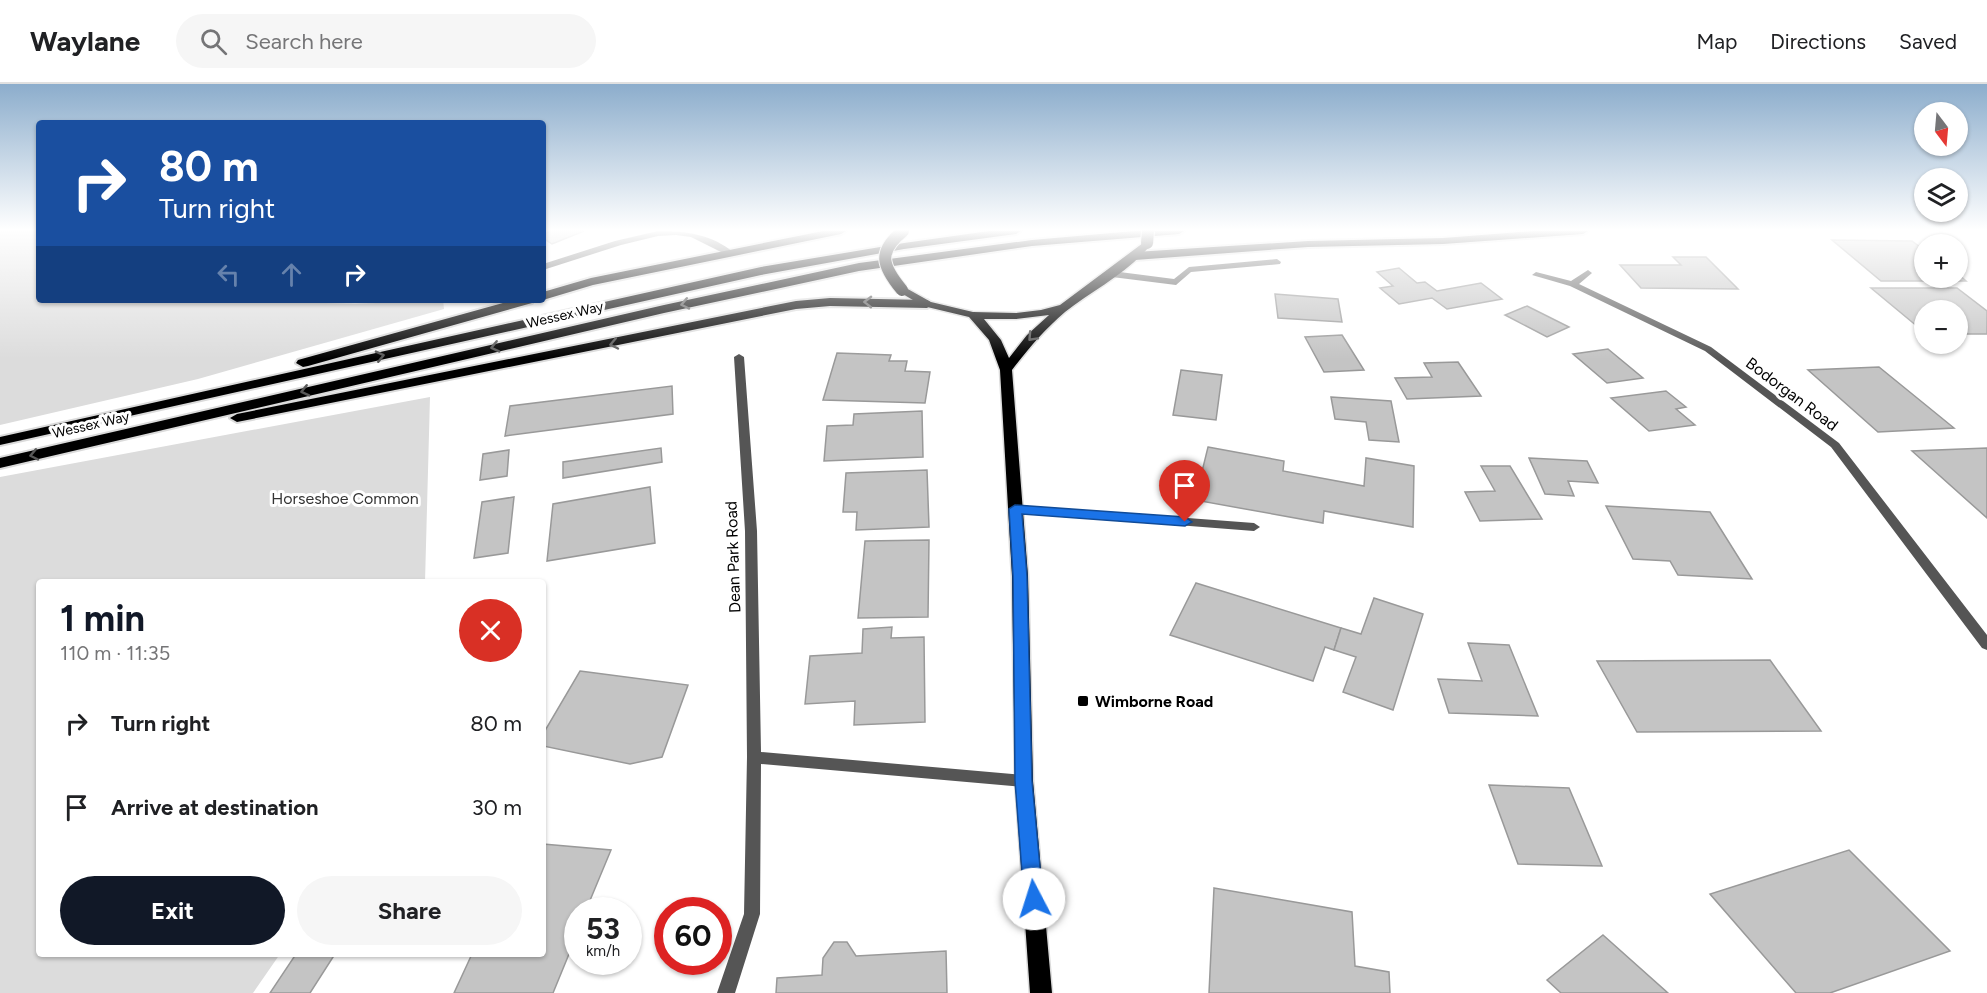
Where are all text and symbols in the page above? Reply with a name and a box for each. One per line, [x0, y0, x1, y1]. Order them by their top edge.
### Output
search box [176, 14, 596, 68]
text: Waylane [30, 24, 140, 58]
icon: search [197, 25, 230, 58]
text: Search here [245, 28, 363, 55]
text: Map [1696, 29, 1737, 54]
text: Directions [1770, 29, 1866, 54]
text: Saved [1899, 29, 1957, 54]
north arrow [1914, 102, 1968, 156]
map controls [1914, 102, 1968, 354]
text: 80 m [159, 141, 259, 192]
icon: right [60, 144, 138, 222]
button: layers [1914, 168, 1968, 222]
text: Turn right [159, 192, 275, 225]
button: + [1914, 234, 1968, 288]
icon: left [212, 258, 245, 291]
icon: ahead [275, 258, 308, 291]
icon: right [338, 258, 371, 291]
one-way arrow [864, 296, 873, 308]
one-way arrow [680, 297, 690, 310]
street label: Wessex Way [525, 298, 606, 332]
button: − [1914, 300, 1968, 354]
one-way arrow [1029, 330, 1040, 341]
one-way arrow [610, 336, 620, 349]
one-way arrow [490, 340, 500, 353]
one-way arrow [374, 350, 384, 363]
street label: Bodorgan Road [1742, 353, 1842, 435]
one-way arrow [300, 384, 310, 397]
street label: Wessex Way [51, 408, 132, 442]
one-way arrow [29, 448, 39, 461]
pin [1159, 460, 1210, 522]
icon: arrive [1168, 469, 1201, 502]
park label: Horseshoe Common [271, 489, 419, 508]
street label: Dean Park Road [722, 501, 744, 613]
text: 1 min [60, 597, 145, 640]
button: close [459, 599, 522, 662]
text: 110 m · 11:35 [60, 641, 170, 665]
place label: Wimborne Road [1095, 692, 1213, 711]
marker: Wimborne Road [1076, 694, 1090, 708]
icon: right [60, 707, 93, 740]
text: Turn right [111, 710, 210, 737]
text: 80 m [470, 710, 522, 737]
icon: arrive [60, 791, 93, 824]
text: Arrive at destination [111, 794, 319, 821]
text: 30 m [472, 794, 522, 821]
position arrow [1002, 867, 1066, 931]
button: Exit [60, 876, 285, 945]
button: Share [297, 876, 522, 945]
speed limit sign: 60 [654, 897, 732, 975]
text: 53 [586, 910, 620, 947]
text: km/h [586, 942, 620, 960]

